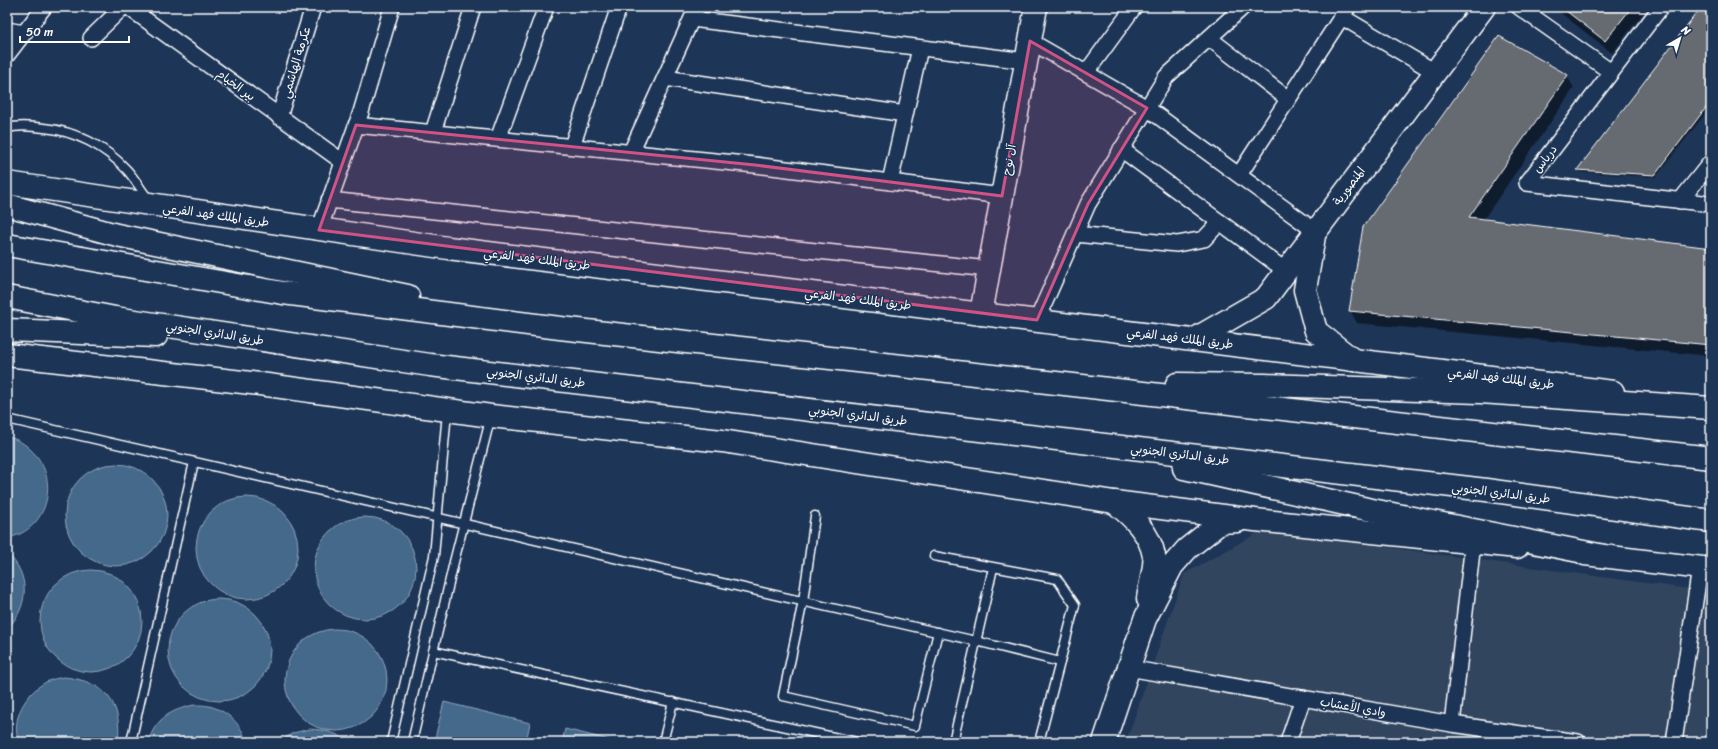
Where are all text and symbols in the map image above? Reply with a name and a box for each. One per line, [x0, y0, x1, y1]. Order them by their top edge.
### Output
scale bar [20, 18, 129, 44]
north arrow [1660, 18, 1700, 58]
text: N [1676, 20, 1695, 41]
text: 50 m [26, 21, 53, 43]
street label: عكرمة الهاشمي [275, 23, 317, 101]
street label: بير الخيام [212, 63, 260, 107]
street label: درباس [1527, 140, 1563, 178]
street label: آل نوح [995, 141, 1023, 177]
street label: المنصورية [1327, 162, 1371, 210]
street label: طريق الملك فهد الفرعي [161, 197, 271, 233]
street label: طريق الملك فهد الفرعي [482, 242, 592, 276]
street label: طريق الملك فهد الفرعي [803, 282, 913, 316]
street label: طريق الدائري الجنوبي [164, 314, 266, 352]
street label: طريق الملك فهد الفرعي [1125, 321, 1235, 355]
street label: طريق الدائري الجنوبي [485, 360, 587, 394]
street label: طريق الملك فهد الفرعي [1446, 361, 1556, 395]
street label: طريق الدائري الجنوبي [807, 398, 909, 432]
street label: طريق الدائري الجنوبي [1129, 437, 1231, 471]
street label: طريق الدائري الجنوبي [1450, 476, 1552, 510]
street label: وادي الأعشاب [1318, 690, 1388, 724]

